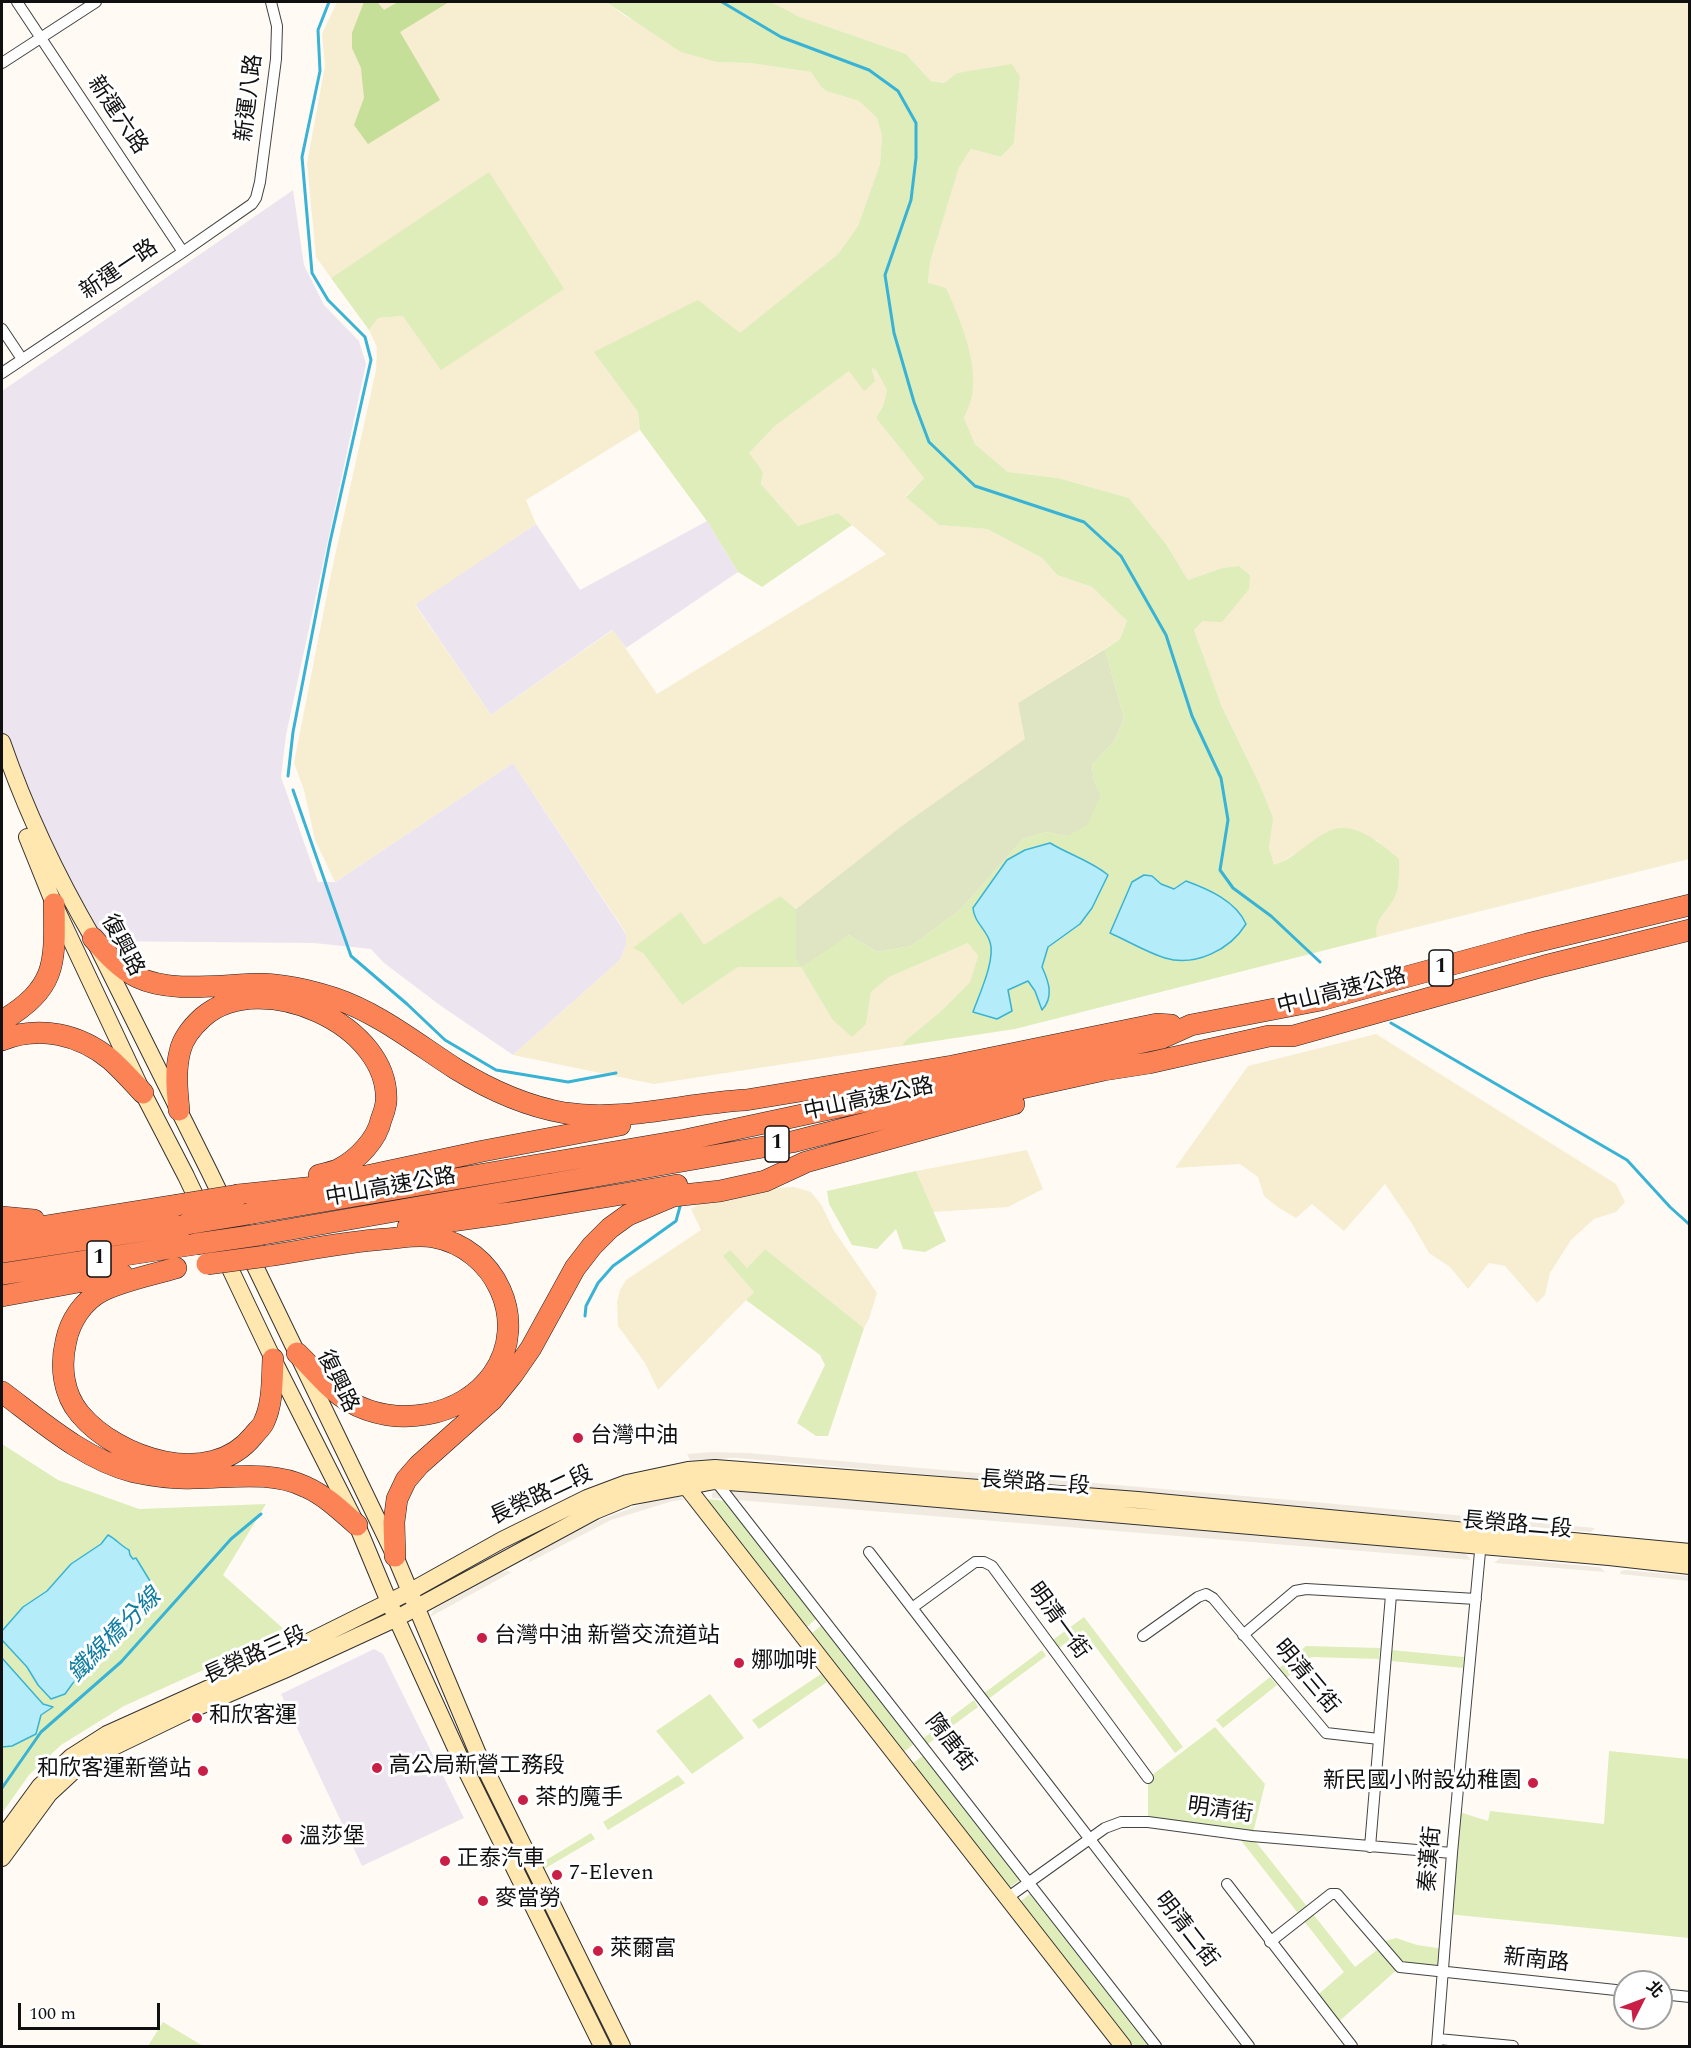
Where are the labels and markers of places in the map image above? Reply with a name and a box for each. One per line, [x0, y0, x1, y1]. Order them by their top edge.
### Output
place label: 台灣中油 [590, 1425, 678, 1451]
marker: 台灣中油 [571, 1431, 585, 1445]
place label: 台灣中油 新營交流道站 [494, 1625, 719, 1651]
marker: 台灣中油 新營交流道站 [475, 1631, 489, 1645]
place label: 娜咖啡 [751, 1650, 817, 1676]
marker: 娜咖啡 [732, 1656, 746, 1670]
place label: 和欣客運 [209, 1705, 297, 1731]
marker: 和欣客運 [190, 1711, 204, 1725]
place label: 高公局新營工務段 [389, 1755, 565, 1781]
place label: 和欣客運新營站 [37, 1758, 191, 1784]
marker: 高公局新營工務段 [370, 1761, 384, 1775]
marker: 和欣客運新營站 [196, 1764, 210, 1778]
place label: 新民國小附設幼稚園 [1323, 1770, 1521, 1796]
marker: 新民國小附設幼稚園 [1526, 1776, 1540, 1790]
place label: 茶的魔手 [535, 1787, 623, 1813]
marker: 茶的魔手 [516, 1793, 530, 1807]
place label: 溫莎堡 [299, 1826, 365, 1852]
marker: 溫莎堡 [280, 1832, 294, 1846]
place label: 正泰汽車 [457, 1848, 545, 1874]
marker: 正泰汽車 [438, 1854, 452, 1868]
place label: 7-Eleven [569, 1862, 654, 1888]
marker: 7-Eleven [550, 1868, 564, 1882]
place label: 麥當勞 [495, 1888, 561, 1914]
marker: 麥當勞 [476, 1894, 490, 1908]
place label: 萊爾富 [610, 1938, 676, 1964]
marker: 萊爾富 [591, 1944, 605, 1958]

